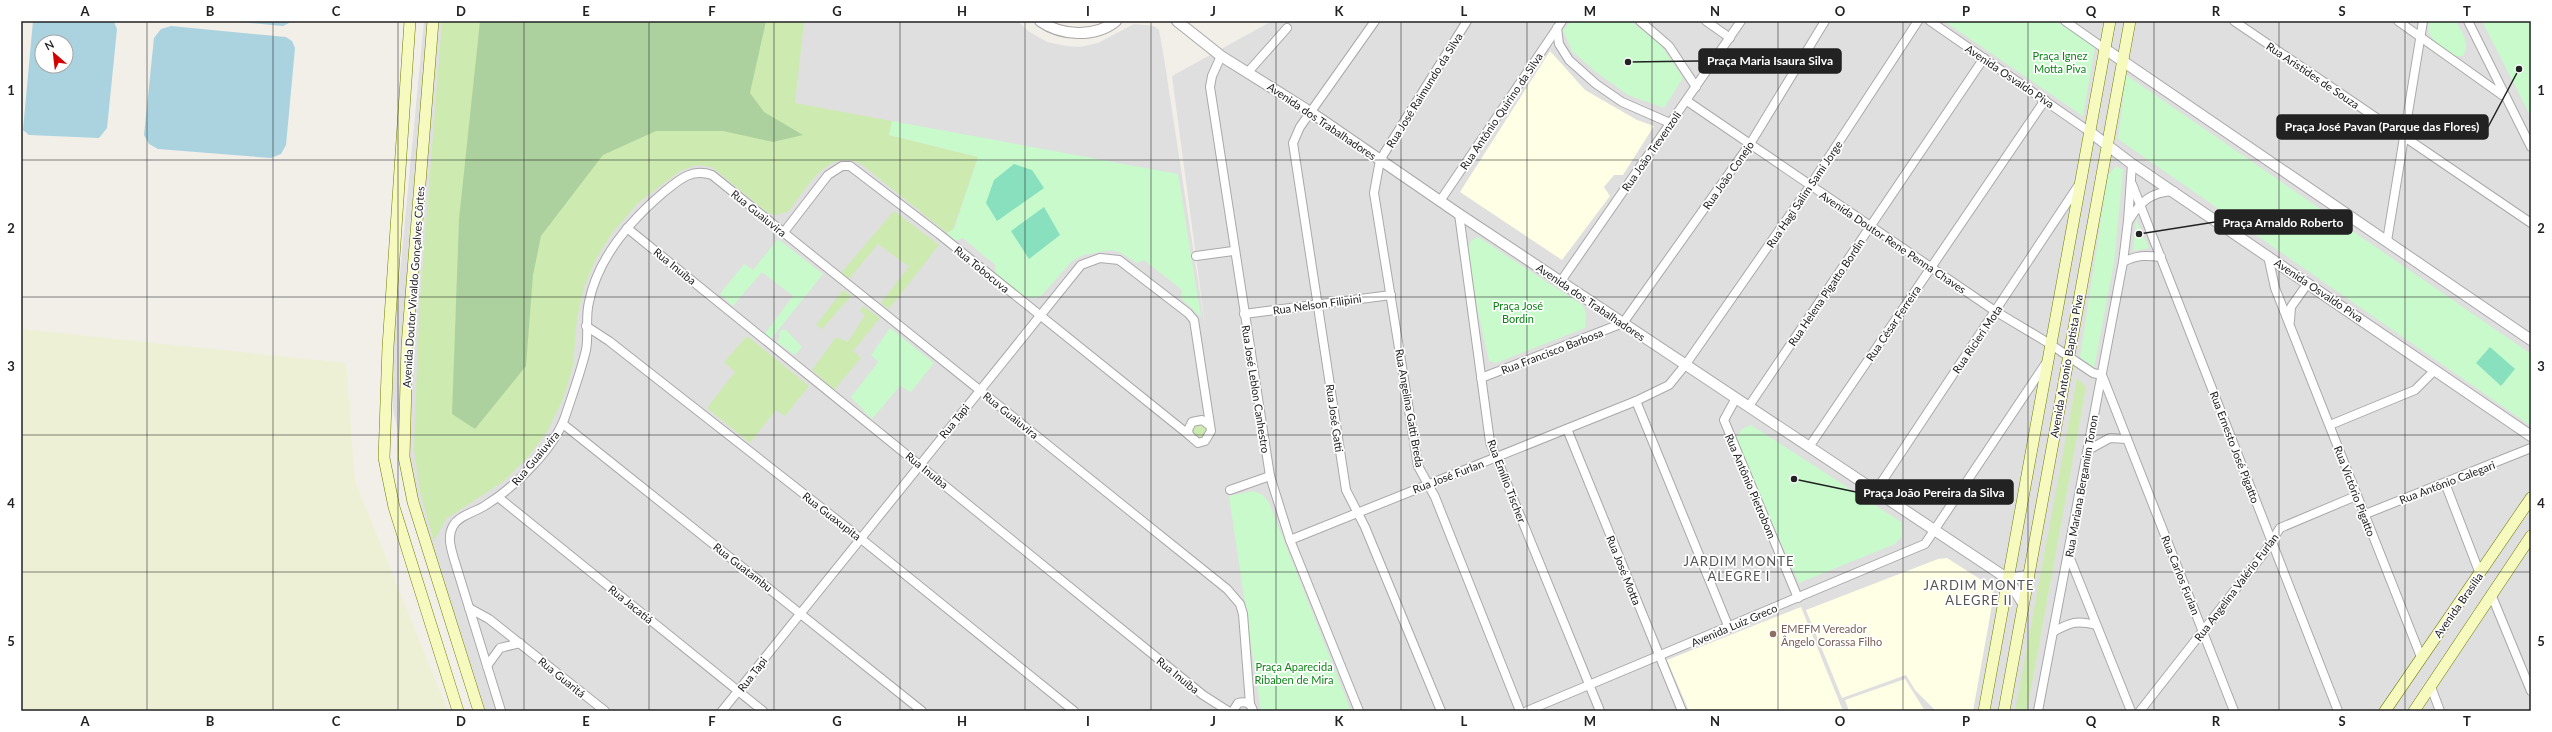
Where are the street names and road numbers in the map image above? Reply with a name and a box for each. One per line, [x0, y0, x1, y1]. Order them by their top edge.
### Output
street label: Rua José Raimundo da Silva [1383, 30, 1465, 150]
street label: Rua Aristides de Souza [2264, 39, 2362, 111]
street label: Avenida Osvaldo Piva [1963, 42, 2057, 110]
street label: Rua Antônio Quirino da Silva [1457, 50, 1545, 172]
street label: Avenida dos Trabalhadores [1265, 80, 1379, 162]
street label: Rua João Trevenzoli [1619, 108, 1684, 193]
street label: Rua João Conejo [1700, 138, 1756, 212]
street label: Rua Hagi Salim Sami Jorge [1763, 138, 1845, 250]
street label: Avenida Doutor Vivaldo Gonçalves Côrtes [399, 186, 427, 388]
street label: Rua Guaiuvira [729, 187, 789, 239]
street label: Avenida Doutor Rene Penna Chaves [1817, 188, 1969, 296]
street label: Rua Helena Pigatto Bordin [1785, 236, 1867, 348]
street label: Rua Tobocuva [952, 243, 1012, 295]
street label: Rua Inuíba [651, 245, 699, 287]
street label: Avenida Osvaldo Piva [2272, 256, 2366, 324]
street label: Avenida dos Trabalhadores [1534, 261, 1648, 343]
street label: Rua César Ferreira [1863, 283, 1923, 363]
street label: Rua Nelson Filipini [1272, 291, 1362, 317]
street label: Avenida Antonio Baptista Piva [2047, 293, 2085, 439]
street label: Rua Ricieri Mota [1949, 302, 2005, 376]
street label: Rua José Leblon Canhestro [1239, 324, 1273, 454]
street label: Rua Francisco Barbosa [1499, 326, 1605, 376]
street label: Rua Angelina Gatti Breda [1393, 348, 1427, 468]
street label: Rua José Gatti [1324, 383, 1346, 453]
street label: Rua Guaiuvira [981, 389, 1041, 441]
street label: Rua Ernesto José Pigatto [2208, 389, 2262, 505]
street label: Rua Tapi [936, 401, 972, 441]
street label: Rua Mariana Bergamim Tonon [2062, 414, 2100, 558]
street label: Rua Guaiuvira [508, 428, 562, 488]
street label: Rua Antônio Pietrobom [1723, 432, 1779, 540]
street label: Rua Emílio Tischer [1485, 437, 1529, 525]
street label: Rua Victório Pigatto [2332, 444, 2378, 538]
street label: Rua Inuíba [903, 449, 951, 491]
street label: Rua José Furlan [1411, 456, 1485, 496]
street label: Rua Antônio Calegari [2397, 458, 2497, 506]
street label: Rua Guaxupita [800, 489, 864, 543]
street label: Rua Angelina Valério Furlan [2191, 531, 2281, 643]
street label: Rua José Motta [1604, 533, 1644, 607]
street label: Rua Carlos Furlan [2159, 533, 2203, 617]
street label: Rua Guatambu [711, 540, 775, 594]
street label: Avenida Brasília [2431, 570, 2485, 640]
street label: Rua Jacatiá [606, 582, 656, 626]
street label: Avenida Luiz Greco [1689, 601, 1779, 649]
street label: Rua Guaritá [536, 654, 588, 700]
street label: Rua Tapi [734, 654, 770, 694]
street label: Rua Inuíba [1154, 654, 1202, 696]

